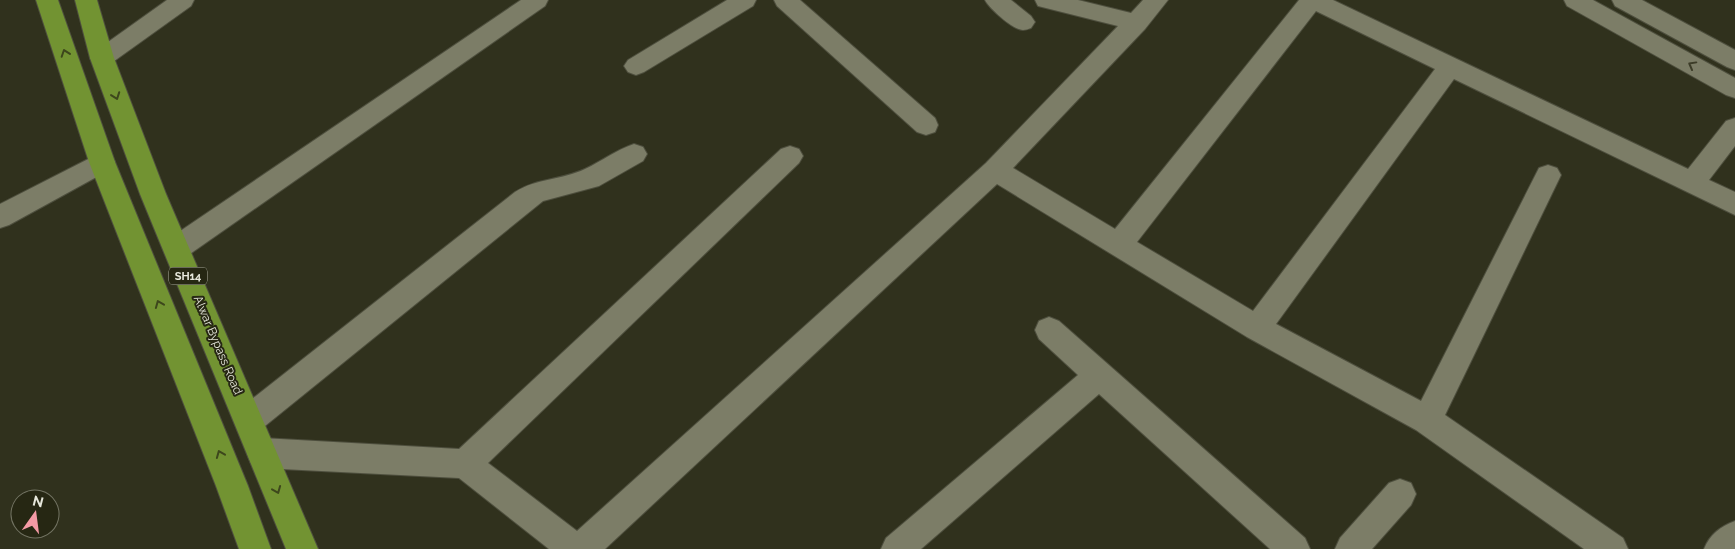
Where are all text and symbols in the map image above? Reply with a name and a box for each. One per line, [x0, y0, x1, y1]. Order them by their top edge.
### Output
one-way arrow [61, 49, 71, 58]
one-way arrow [1689, 61, 1698, 71]
one-way arrow [110, 92, 120, 100]
road number: SH14 [169, 268, 207, 284]
street label: Alwar Bypass Road [191, 293, 245, 397]
one-way arrow [155, 300, 165, 308]
one-way arrow [215, 450, 226, 459]
one-way arrow [271, 485, 282, 494]
north arrow [10, 489, 60, 539]
text: N [31, 492, 45, 510]

